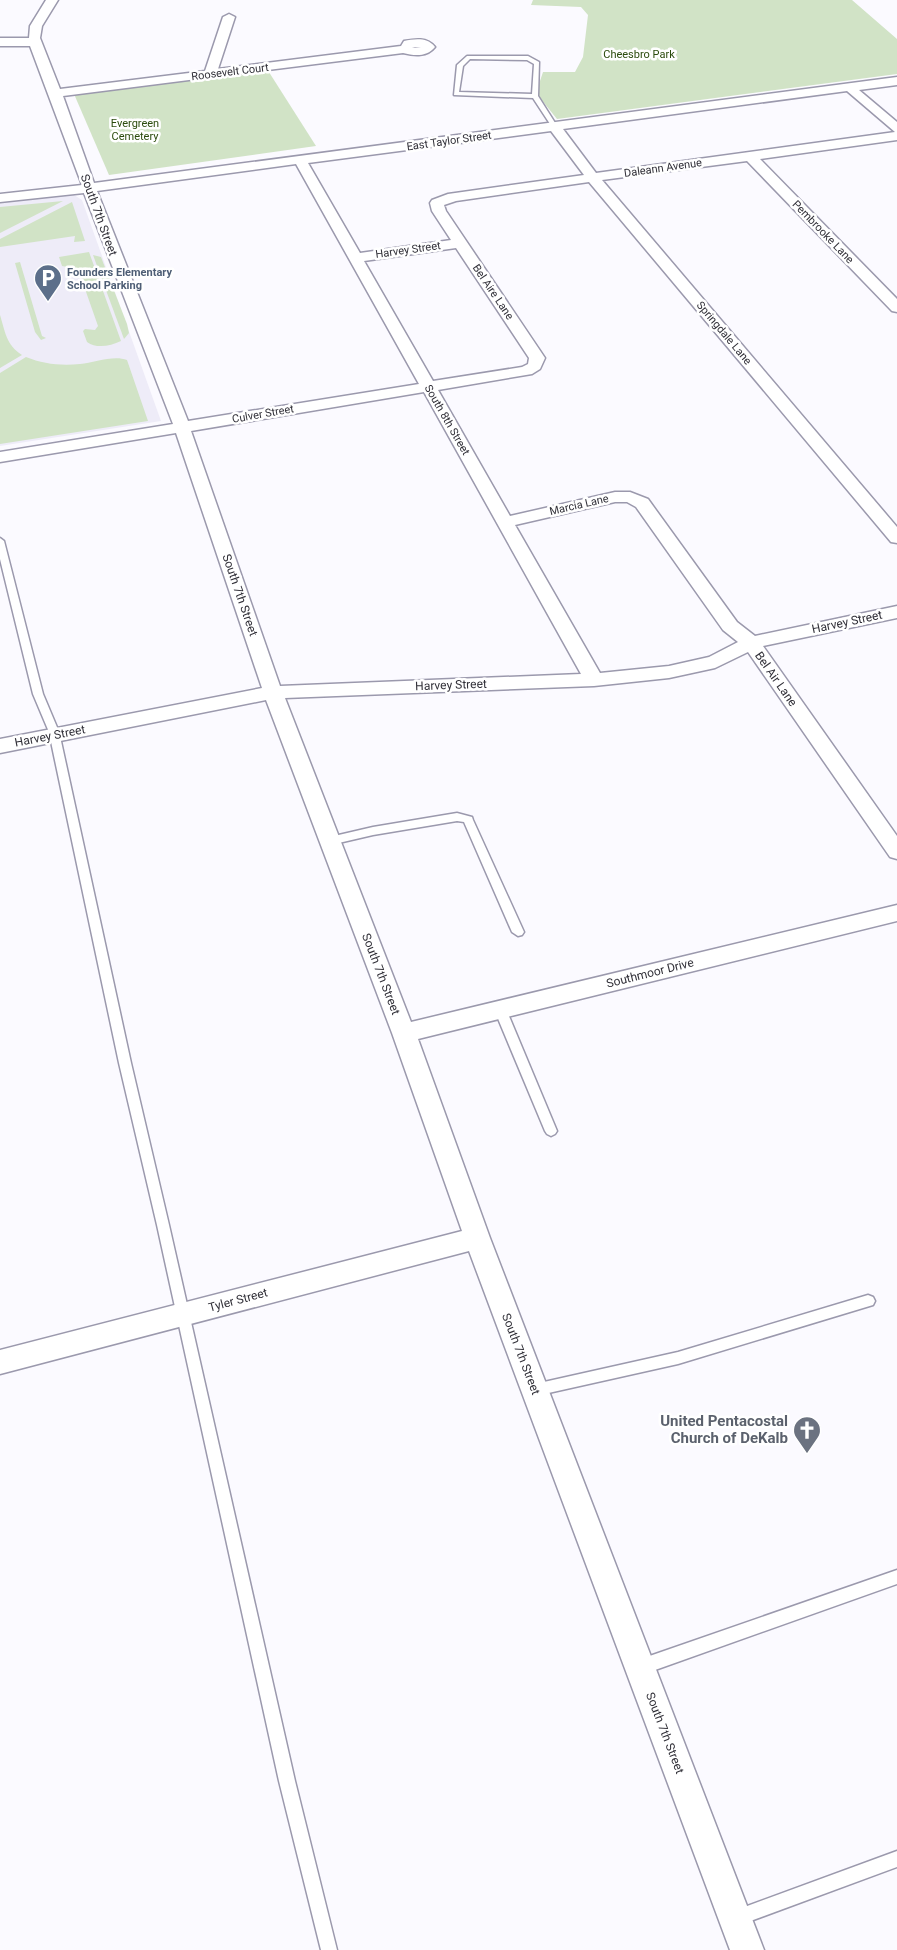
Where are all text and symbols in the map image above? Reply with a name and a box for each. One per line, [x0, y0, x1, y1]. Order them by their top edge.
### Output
park label: Cheesbro Park [603, 48, 675, 61]
street label: Roosevelt Court [191, 61, 270, 83]
park label: Evergreen Cemetery [111, 117, 159, 143]
street label: East Taylor Street [406, 129, 493, 153]
street label: Daleann Avenue [623, 156, 703, 180]
street label: South 7th Street [78, 172, 120, 258]
street label: Pembrooke Lane [790, 198, 856, 266]
street label: Harvey Street [375, 239, 442, 261]
street label: Bel Aire Lane [470, 262, 516, 322]
parking icon: Founders Elementary School Parking [33, 263, 63, 302]
place label: Founders Elementary School Parking [67, 266, 172, 292]
street label: Springdale Lane [694, 299, 754, 367]
street label: South 8th Street [422, 383, 473, 458]
street label: Culver Street [231, 402, 295, 426]
street label: Marcia Lane [548, 492, 610, 518]
street label: South 7th Street [219, 552, 261, 638]
street label: Harvey Street [811, 608, 884, 636]
street label: Bel Air Lane [752, 649, 800, 709]
street label: Harvey Street [415, 677, 487, 693]
street label: Harvey Street [14, 722, 87, 750]
street label: South 7th Street [359, 931, 403, 1017]
street label: Southmoor Drive [605, 955, 695, 991]
street label: Tyler Street [207, 1285, 269, 1315]
street label: South 7th Street [499, 1311, 543, 1397]
place label: United Pentacostal Church of DeKalb [660, 1412, 788, 1447]
church icon: United Pentacostal Church of DeKalb [792, 1415, 822, 1454]
street label: South 7th Street [643, 1690, 687, 1776]

